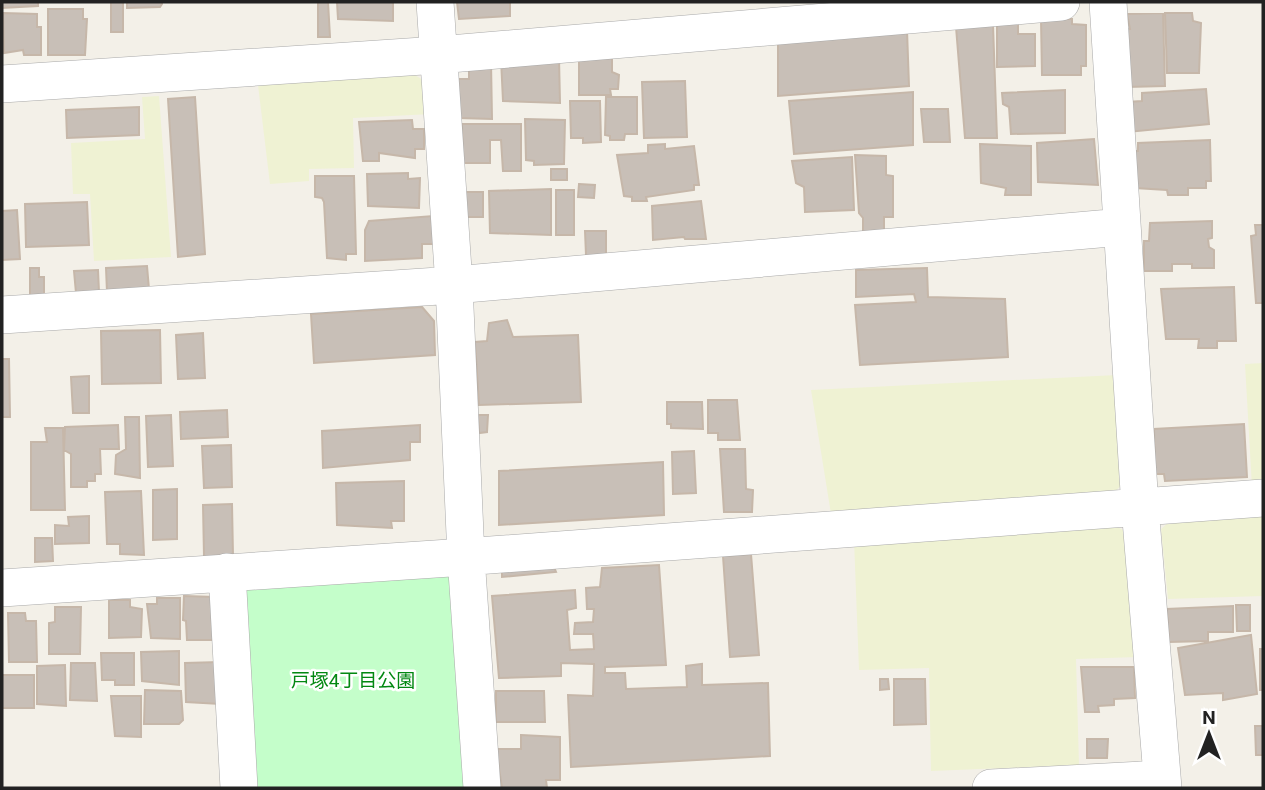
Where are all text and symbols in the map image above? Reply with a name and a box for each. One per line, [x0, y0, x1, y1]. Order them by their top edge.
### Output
park label: 戸塚4丁目公園 [291, 669, 415, 692]
north arrow [1174, 699, 1244, 769]
text: N [1202, 706, 1216, 729]

